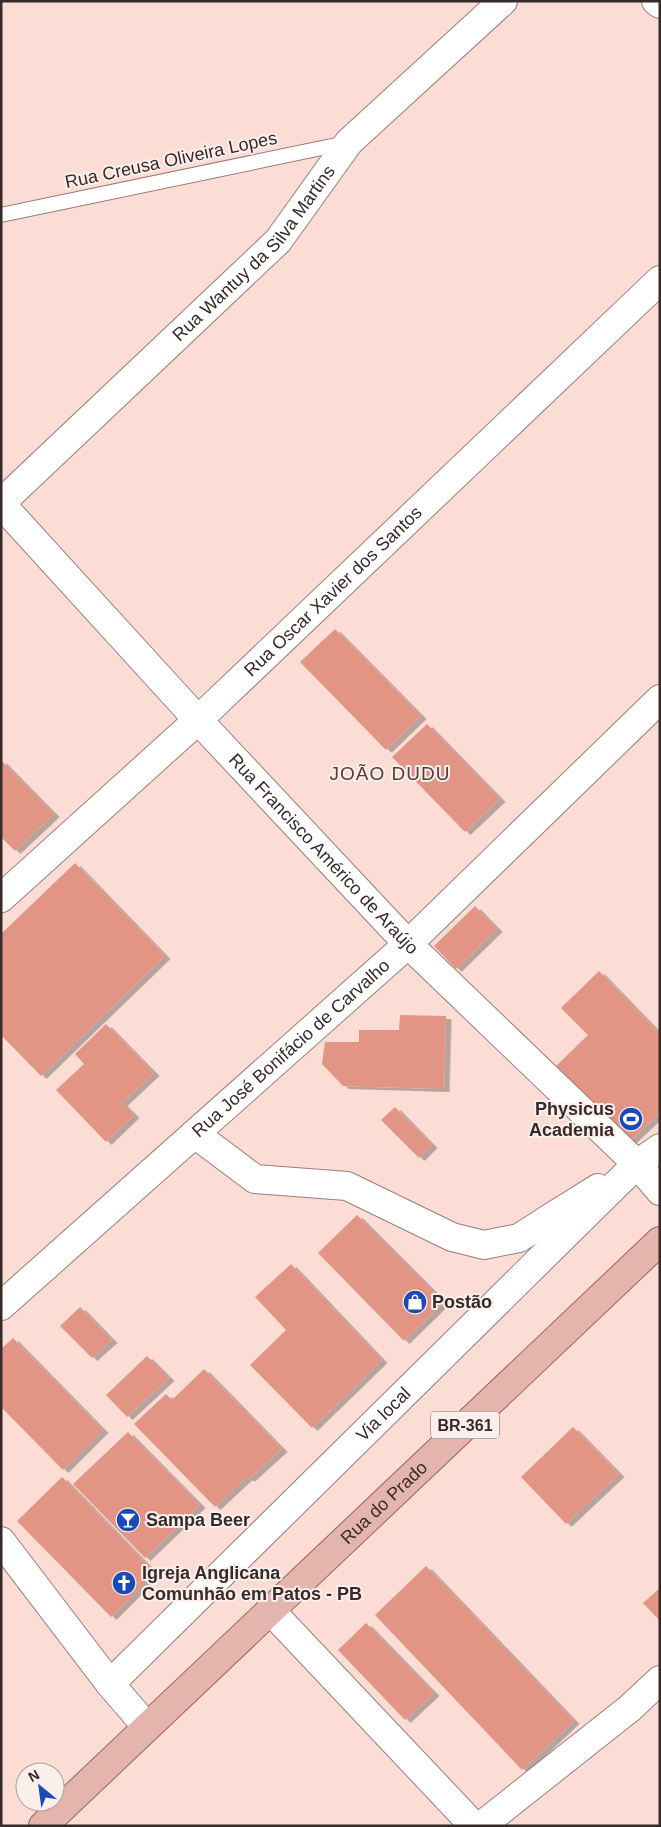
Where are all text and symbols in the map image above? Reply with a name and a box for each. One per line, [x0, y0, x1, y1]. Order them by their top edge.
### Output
street label: Rua Creusa Oliveira Lopes [63, 128, 279, 192]
street label: Rua Wantuy da Silva Martins [169, 162, 339, 345]
street label: Rua Oscar Xavier dos Santos [240, 502, 426, 680]
street label: Rua Francisco Américo de Araújo [225, 750, 422, 958]
district label: JOÃO DUDU [330, 763, 450, 784]
street label: Rua José Bonifácio de Carvalho [188, 955, 394, 1141]
place label: Physicus Academia [529, 1099, 615, 1140]
sports icon: Physicus Academia [618, 1106, 644, 1132]
shop icon: Postão [402, 1289, 428, 1315]
place label: Postão [432, 1292, 492, 1312]
street label: Via local [352, 1383, 414, 1445]
road number: BR-361 [431, 1412, 499, 1438]
street label: Rua do Prado [337, 1457, 431, 1548]
bar icon: Sampa Beer [115, 1507, 141, 1533]
place label: Sampa Beer [146, 1510, 250, 1530]
place label: Igreja Anglicana Comunhão em Patos - PB [142, 1563, 362, 1604]
church icon: Igreja Anglicana Comunhão em Patos - PB [111, 1570, 137, 1596]
north arrow [15, 1762, 65, 1812]
text: N [25, 1766, 42, 1785]

